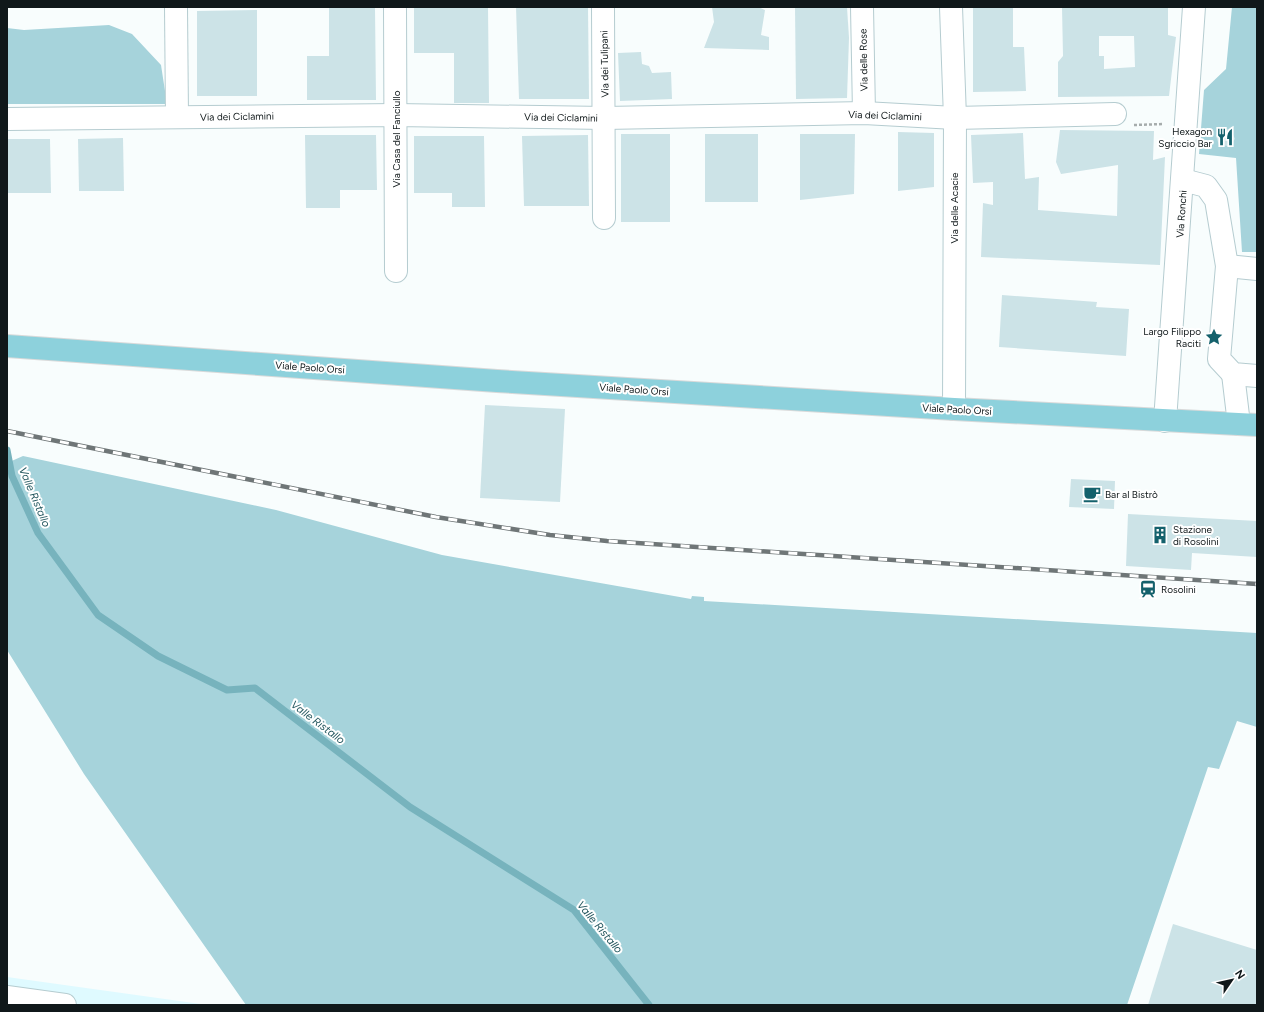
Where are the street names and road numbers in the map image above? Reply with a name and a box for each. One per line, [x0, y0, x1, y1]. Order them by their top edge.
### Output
street label: Via delle Rose [856, 28, 871, 91]
street label: Via dei Tulipani [597, 30, 612, 98]
street label: Via Casa del Fanciullo [390, 90, 403, 187]
street label: Via dei Ciclamini [848, 108, 922, 123]
street label: Via dei Ciclamini [200, 109, 274, 124]
street label: Via dei Ciclamini [524, 110, 598, 125]
street label: Via delle Acacie [948, 172, 961, 243]
street label: Via Ronchi [1173, 190, 1190, 238]
street label: Viale Paolo Orsi [275, 359, 345, 376]
street label: Viale Paolo Orsi [599, 381, 669, 398]
street label: Viale Paolo Orsi [922, 401, 992, 418]

